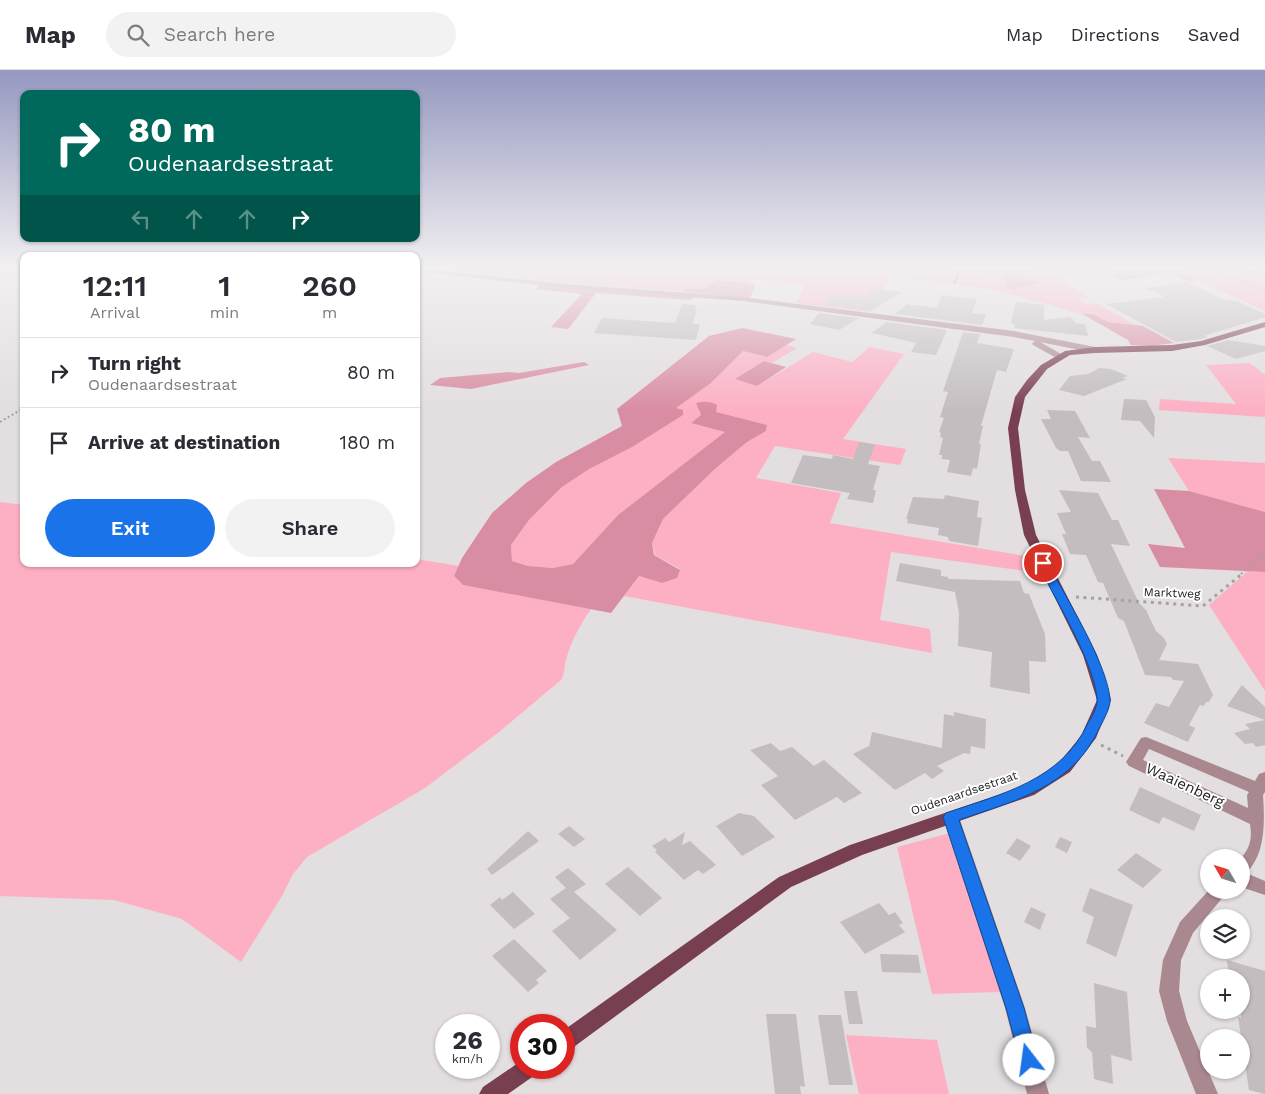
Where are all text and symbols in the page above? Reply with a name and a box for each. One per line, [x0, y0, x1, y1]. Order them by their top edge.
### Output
search box [106, 12, 456, 57]
text: Map [25, 21, 76, 49]
icon: search [124, 21, 152, 49]
text: Search here [164, 23, 275, 46]
text: Map [1006, 24, 1043, 45]
text: Directions [1071, 24, 1160, 45]
text: Saved [1188, 24, 1240, 45]
text: 80 m [128, 109, 215, 151]
icon: right [45, 110, 110, 175]
text: Oudenaardsestraat [128, 151, 333, 176]
icon: left [127, 205, 155, 233]
icon: ahead [180, 205, 208, 233]
icon: ahead [233, 205, 261, 233]
icon: right [286, 205, 314, 233]
text: 12:11 [83, 268, 147, 303]
text: 1 [218, 268, 231, 303]
text: 260 [302, 268, 357, 303]
text: Arrival [90, 303, 140, 322]
text: min [210, 303, 239, 322]
text: m [322, 303, 337, 322]
text: Turn right [88, 352, 181, 375]
icon: right [45, 359, 73, 387]
text: 80 m [347, 361, 395, 384]
text: Oudenaardsestraat [88, 375, 237, 394]
icon: arrive [45, 429, 73, 457]
text: Arrive at destination [88, 431, 280, 454]
text: 180 m [339, 431, 395, 454]
button: Exit [45, 499, 215, 557]
button: Share [225, 499, 395, 557]
pin [1022, 542, 1064, 584]
icon: arrive [1029, 549, 1057, 577]
street label: Marktweg [1143, 585, 1201, 601]
street label: Waaienberg [1143, 759, 1227, 811]
street label: Oudenaardsestraat [909, 768, 1019, 818]
north arrow [1200, 849, 1250, 899]
map controls [1200, 849, 1250, 1079]
button: layers [1200, 909, 1250, 959]
button: + [1200, 969, 1250, 1019]
speed limit sign: 30 [510, 1014, 575, 1079]
text: 26 [452, 1026, 483, 1055]
button: − [1200, 1029, 1250, 1079]
position arrow [1002, 1033, 1054, 1085]
text: km/h [452, 1052, 483, 1066]

